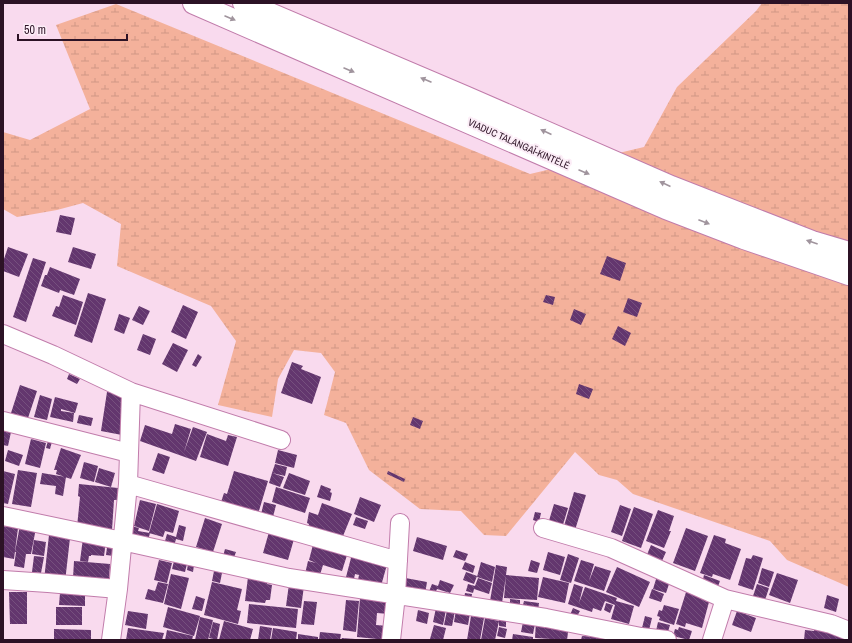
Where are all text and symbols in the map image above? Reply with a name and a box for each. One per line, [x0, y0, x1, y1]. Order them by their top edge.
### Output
scale bar [18, 16, 127, 42]
one-way arrow [224, 16, 236, 22]
text: 50 m [24, 22, 46, 38]
one-way arrow [343, 67, 355, 73]
one-way arrow [420, 77, 432, 83]
street label: VIADUC TALANGAÏ-KINTÉLÉ [466, 116, 572, 172]
one-way arrow [540, 129, 551, 135]
one-way arrow [578, 169, 589, 175]
one-way arrow [659, 181, 670, 187]
one-way arrow [698, 220, 710, 226]
one-way arrow [805, 239, 817, 245]

